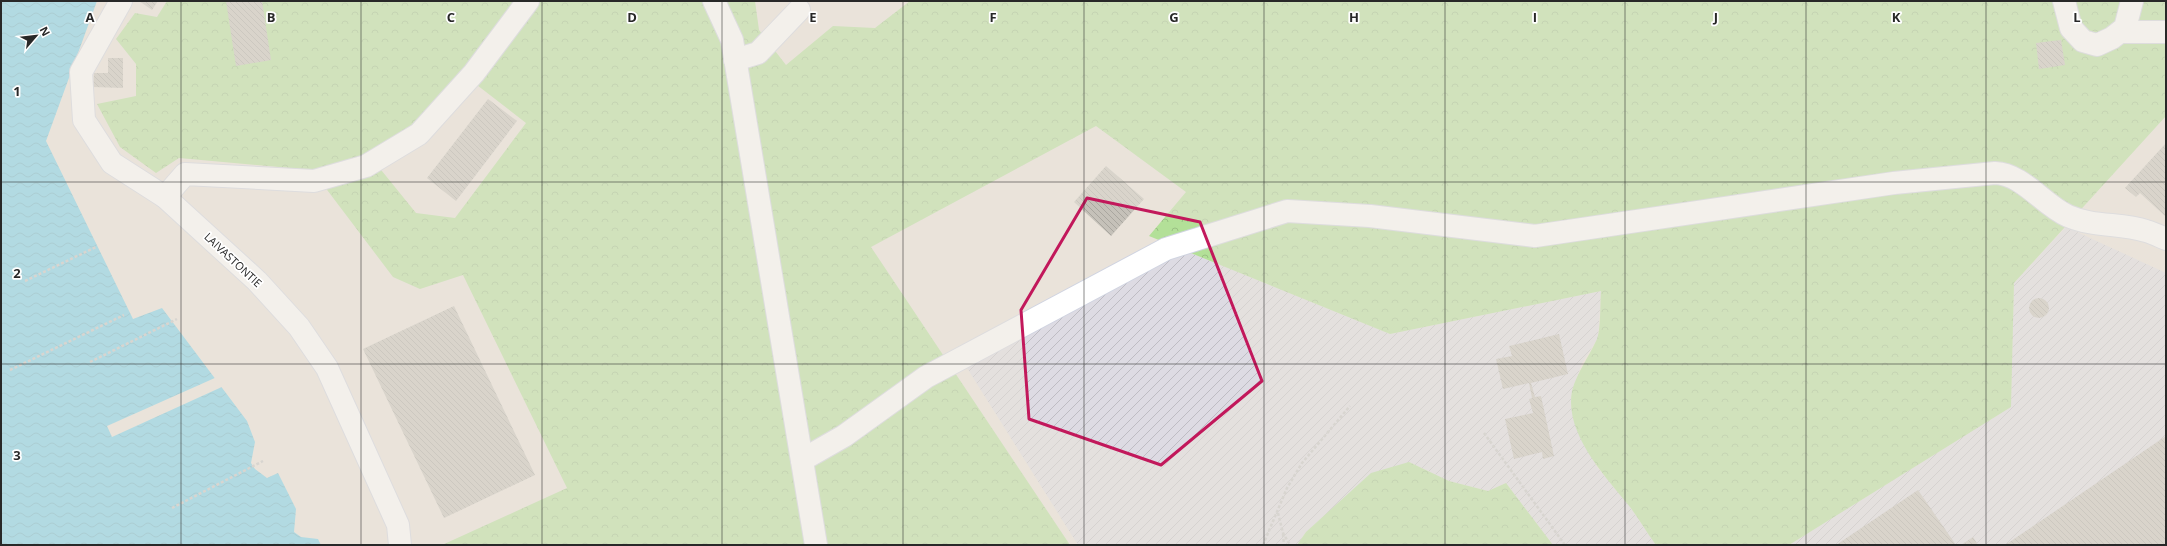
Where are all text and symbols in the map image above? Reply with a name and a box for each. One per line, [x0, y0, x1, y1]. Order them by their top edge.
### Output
text: A [86, 8, 95, 26]
text: B [267, 8, 276, 26]
text: C [447, 8, 455, 26]
text: D [627, 8, 637, 26]
text: E [809, 8, 817, 26]
text: F [989, 8, 997, 26]
text: G [1169, 8, 1179, 26]
text: H [1349, 8, 1359, 26]
text: I [1533, 8, 1537, 26]
text: J [1713, 8, 1718, 26]
text: K [1892, 8, 1901, 26]
text: L [2073, 8, 2081, 26]
north arrow [16, 16, 56, 56]
text: N [37, 24, 54, 39]
text: 1 [13, 82, 21, 100]
street label: LAIVASTONTIE [201, 229, 265, 290]
text: 2 [13, 264, 21, 282]
text: 3 [13, 446, 21, 464]

